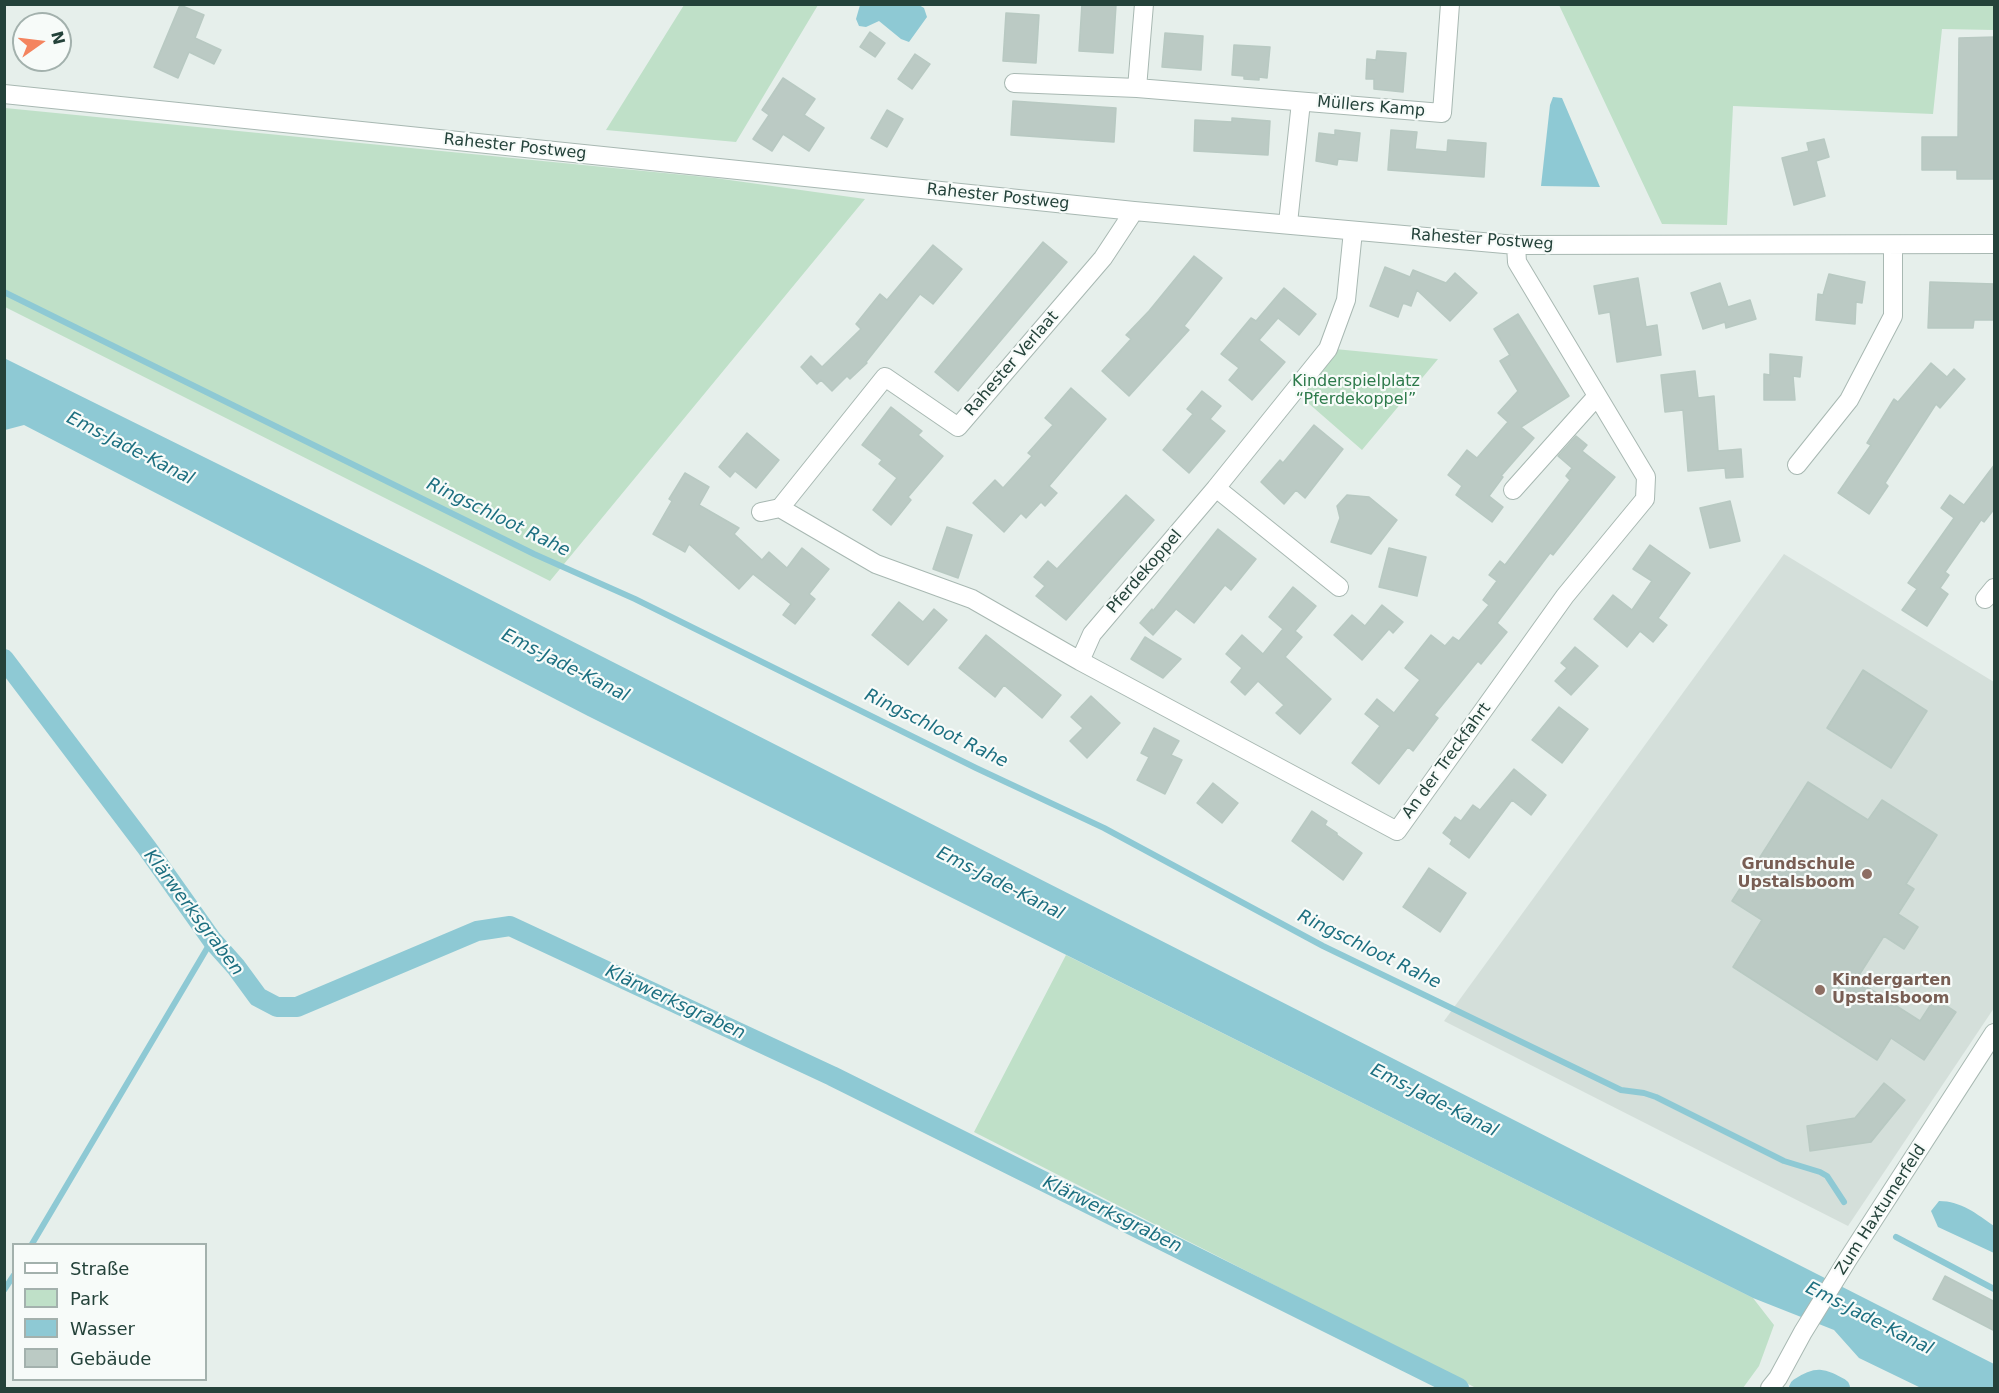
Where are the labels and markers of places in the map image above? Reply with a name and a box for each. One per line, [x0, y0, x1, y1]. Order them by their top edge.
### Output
place label: Grundschule Upstalsboom [1737, 855, 1855, 893]
marker: Grundschule Upstalsboom [1860, 867, 1874, 881]
place label: Kindergarten Upstalsboom [1832, 971, 1952, 1009]
marker: Kindergarten Upstalsboom [1813, 983, 1827, 997]

